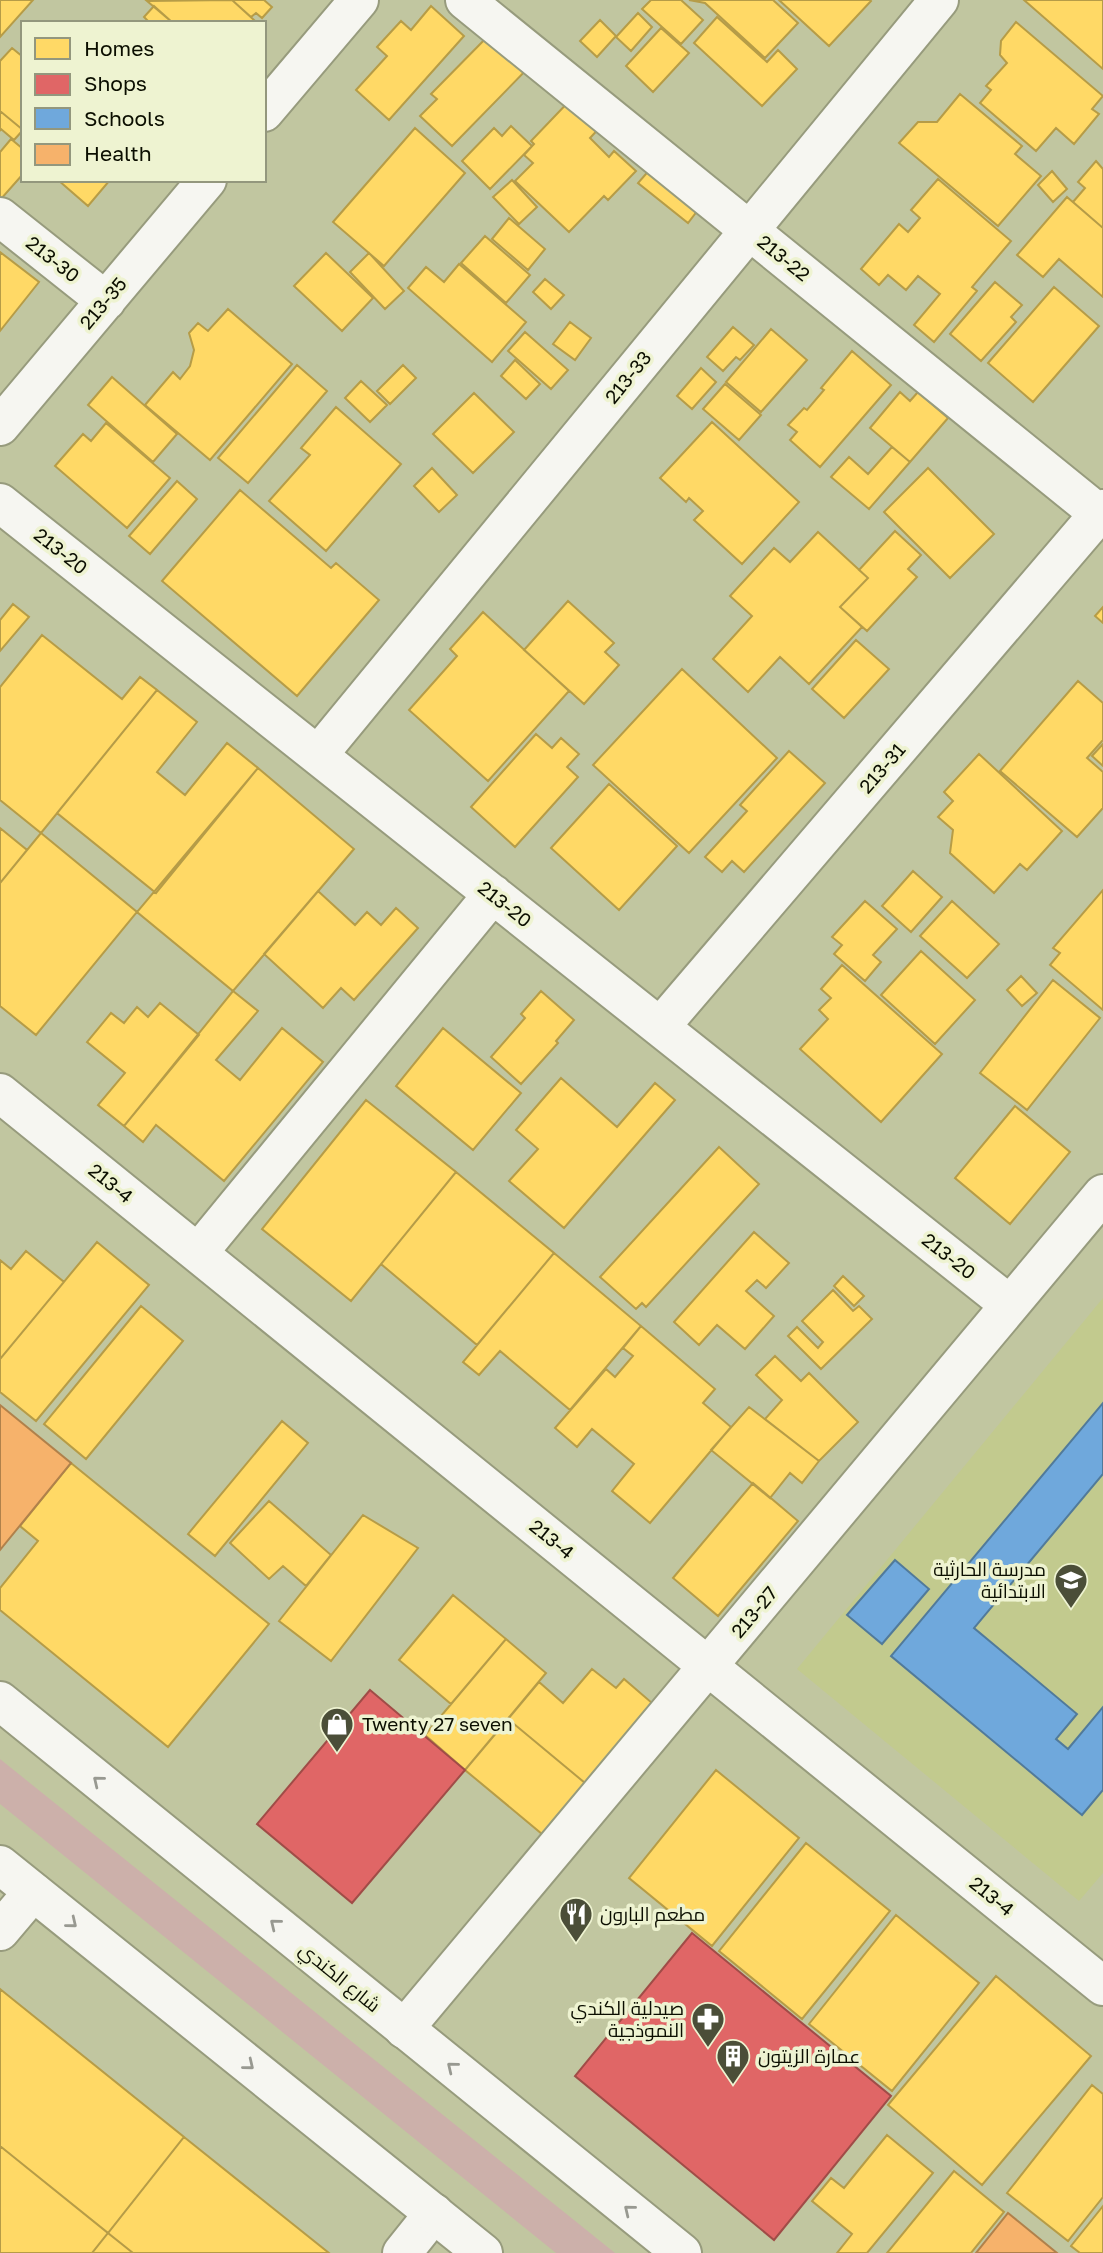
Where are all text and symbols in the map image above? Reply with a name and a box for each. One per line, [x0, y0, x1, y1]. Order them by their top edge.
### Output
legend [21, 21, 266, 182]
text: Homes [84, 35, 154, 61]
text: Shops [84, 70, 147, 96]
text: Schools [84, 105, 165, 131]
text: Health [84, 140, 152, 166]
street label: 213-22 [754, 230, 815, 286]
street label: 213-30 [22, 231, 85, 287]
street label: 213-35 [74, 272, 131, 333]
street label: 213-33 [600, 346, 656, 408]
street label: 213-20 [30, 523, 93, 579]
street label: 213-31 [854, 738, 910, 797]
street label: 213-20 [474, 876, 537, 932]
street label: 213-4 [85, 1158, 138, 1207]
street label: 213-20 [918, 1228, 981, 1284]
street label: 213-4 [526, 1514, 579, 1563]
place label: مدرسة الحارثية الابتدائية [933, 1557, 1046, 1602]
school or university icon: مدرسة الحارثية الابتدائية [1052, 1561, 1090, 1610]
street label: 213-27 [726, 1581, 782, 1642]
shop icon: Twenty 27 seven [318, 1705, 356, 1754]
place label: Twenty 27 seven [362, 1712, 513, 1735]
one-way arrow [94, 1776, 106, 1789]
street label: 213-4 [966, 1871, 1019, 1920]
restaurant icon: مطعم البارون [557, 1895, 595, 1944]
place label: مطعم البارون [600, 1902, 705, 1928]
one-way arrow [64, 1915, 77, 1927]
one-way arrow [270, 1920, 283, 1932]
street label: شارع الكندي [293, 1937, 385, 2019]
place label: صيدلية الكندي النموذجية [571, 1996, 684, 2042]
pharmacy icon: صيدلية الكندي النموذجية [689, 2000, 727, 2049]
building icon: عمارة الزيتون [714, 2037, 752, 2086]
place label: عمارة الزيتون [758, 2044, 860, 2068]
one-way arrow [242, 2057, 254, 2070]
one-way arrow [447, 2063, 459, 2076]
one-way arrow [624, 2206, 637, 2218]

